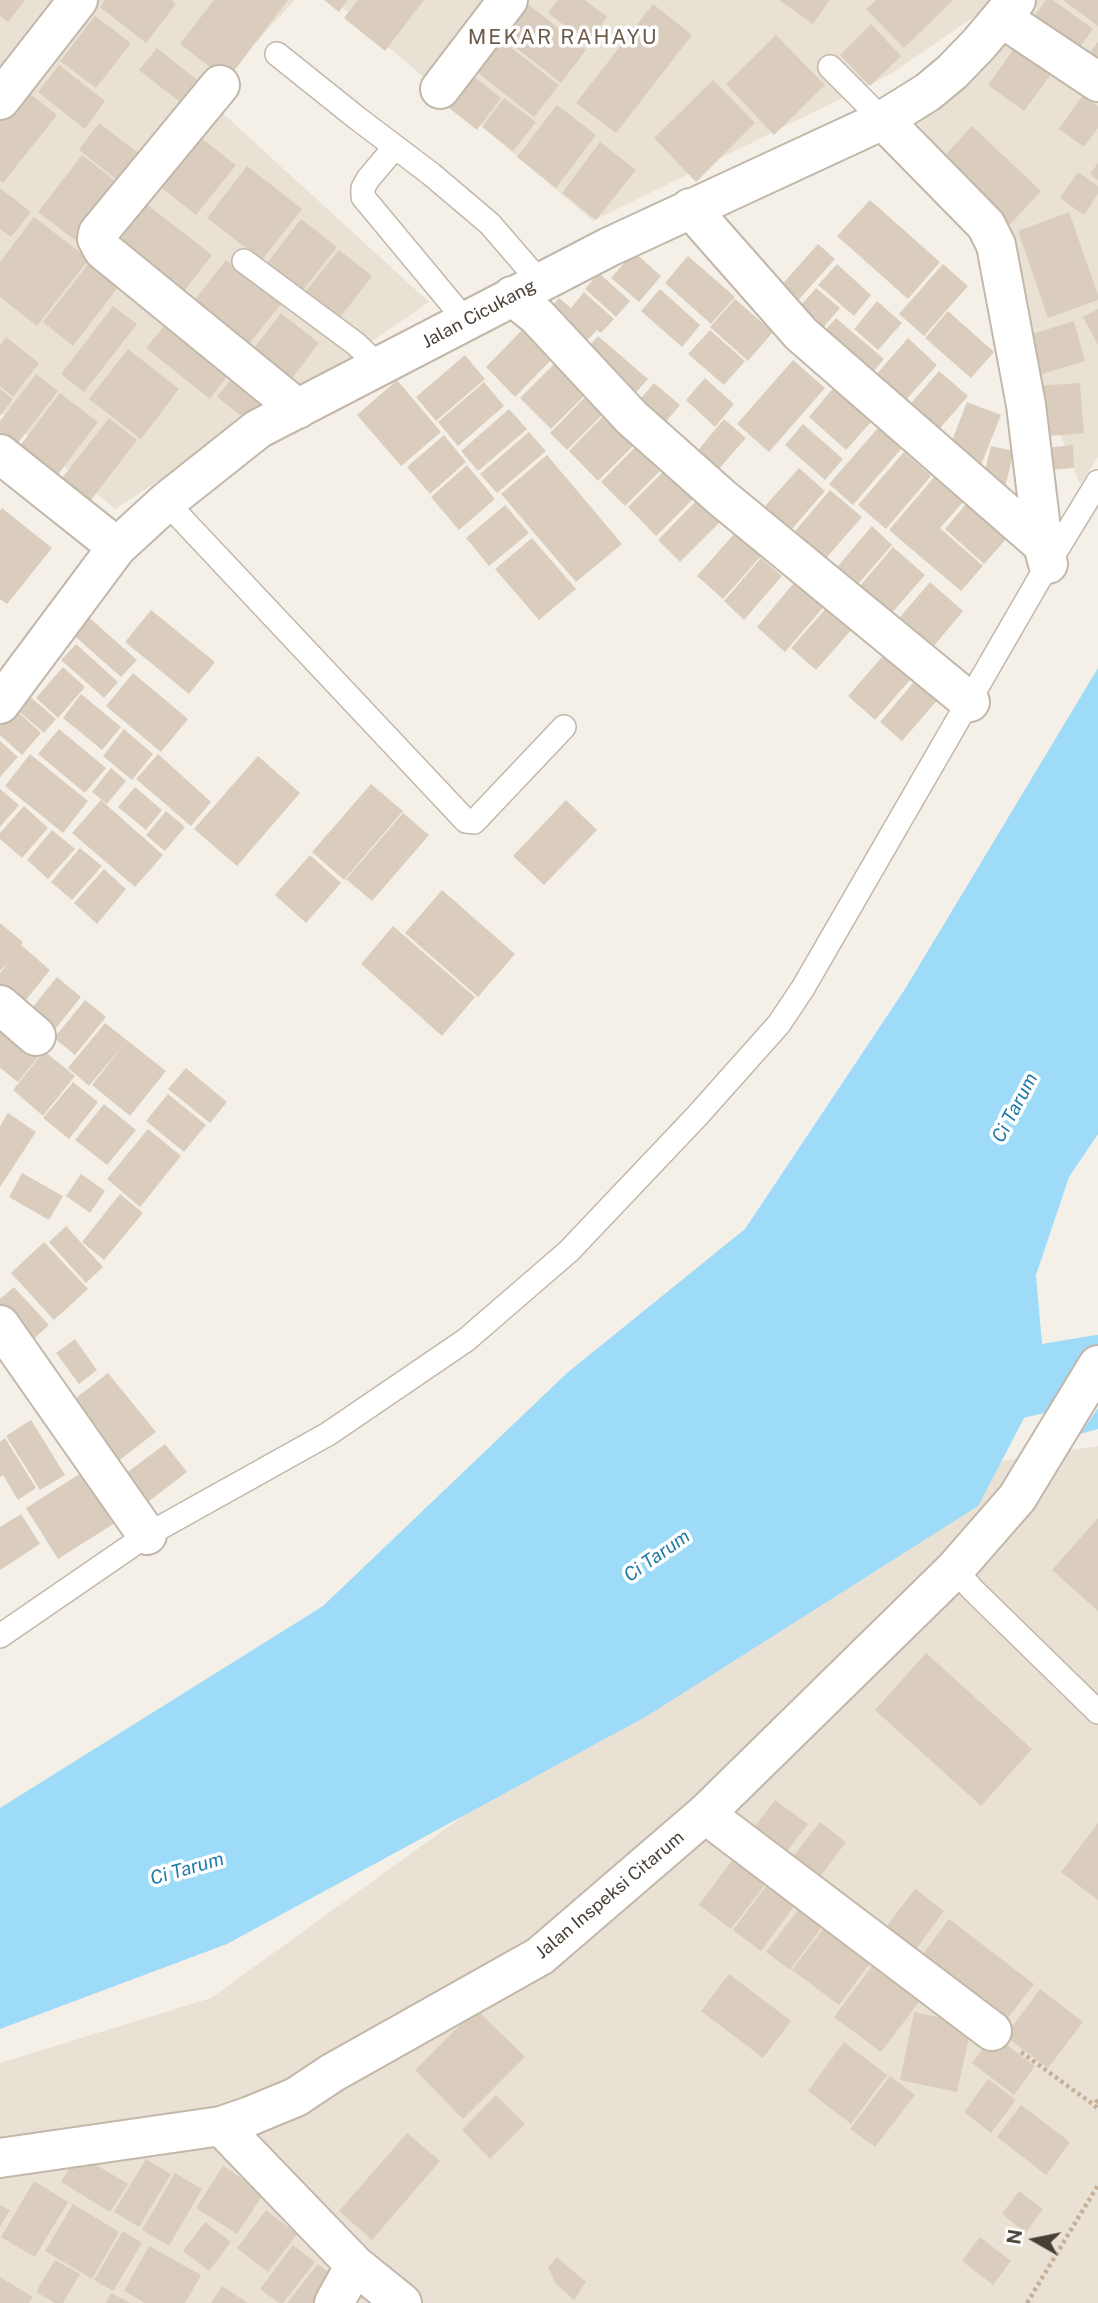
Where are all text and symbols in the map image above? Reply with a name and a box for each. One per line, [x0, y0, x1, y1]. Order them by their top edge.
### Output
district label: MEKAR RAHAYU [469, 25, 657, 51]
street label: Jalan Cicukang [418, 275, 540, 353]
water label: Ci Tarum [987, 1069, 1043, 1147]
water label: Ci Tarum [620, 1525, 694, 1587]
street label: Jalan Inspeksi Citarum [531, 1827, 689, 1963]
water label: Ci Tarum [148, 1848, 226, 1890]
north arrow [1000, 2205, 1070, 2275]
text: N [1002, 2228, 1026, 2246]

